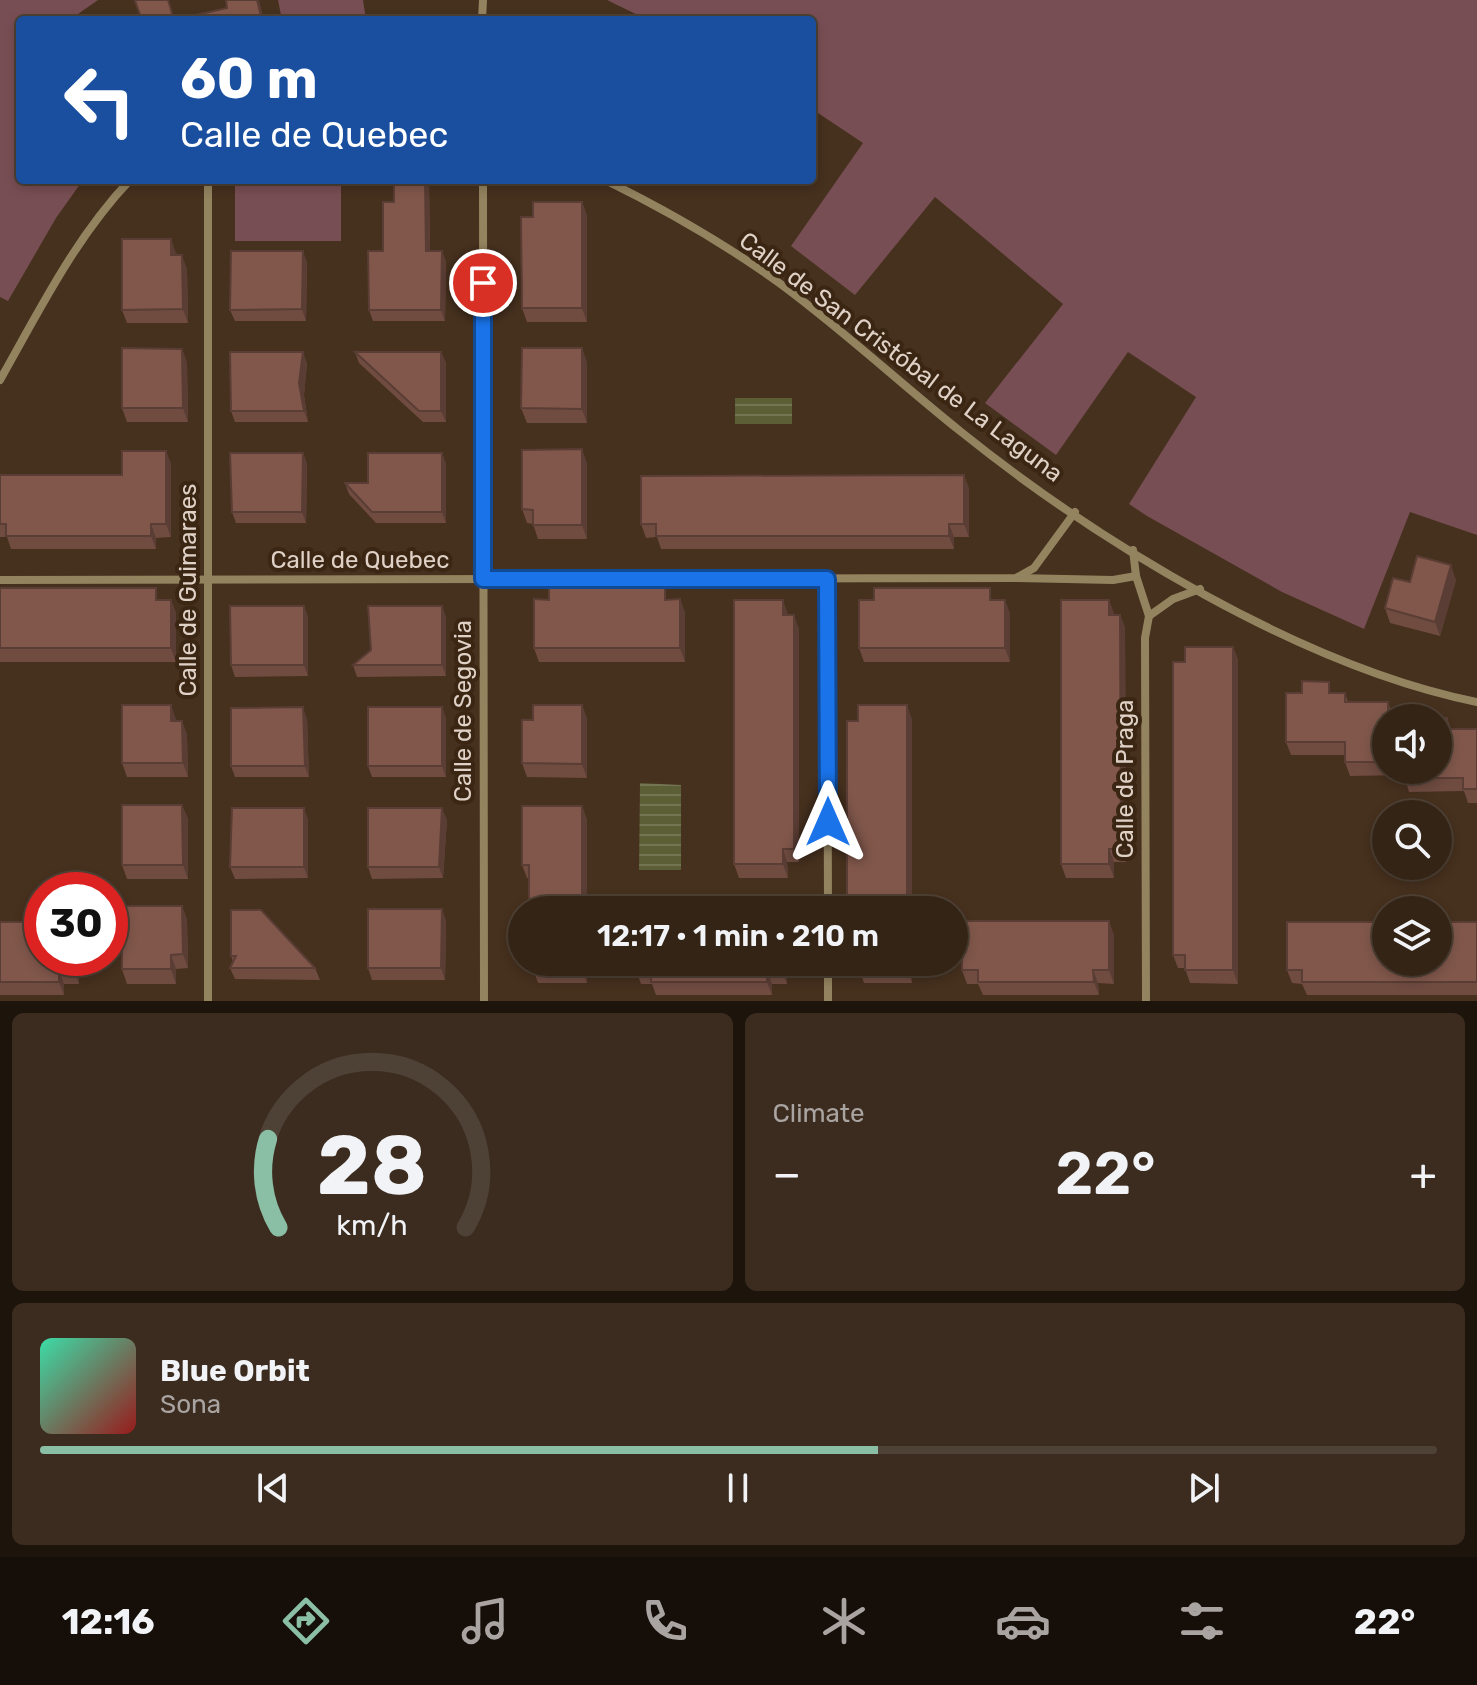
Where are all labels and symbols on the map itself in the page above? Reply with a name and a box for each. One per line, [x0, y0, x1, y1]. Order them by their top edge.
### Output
street label: Calle de San Cristóbal de La Laguna [734, 226, 1068, 488]
pin [449, 249, 517, 317]
street label: Calle de Guimaraes [174, 484, 202, 696]
street label: Calle de Quebec [271, 546, 449, 574]
street label: Calle de Segovia [449, 620, 477, 802]
street label: Calle de Praga [1111, 700, 1139, 858]
position arrow [786, 780, 870, 864]
speed limit sign: 30 [24, 872, 128, 976]

